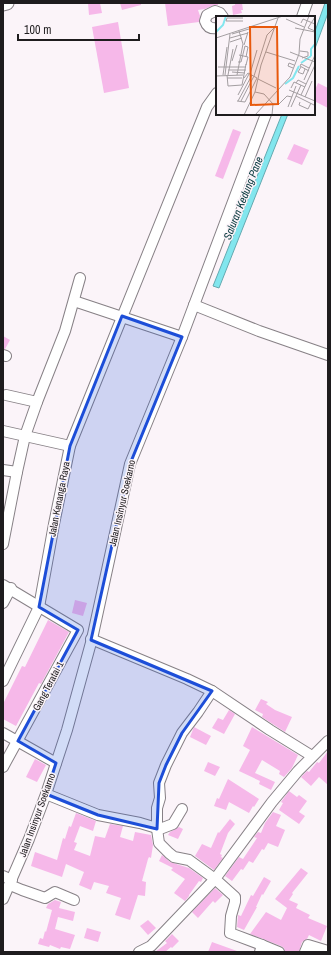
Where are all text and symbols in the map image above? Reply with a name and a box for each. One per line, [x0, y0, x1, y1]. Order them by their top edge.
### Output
scale bar [18, 16, 139, 42]
inset map [216, 16, 315, 115]
text: 100 m [24, 22, 51, 38]
water label: Saluran Kedung Pane [220, 154, 266, 242]
street label: Jalan Insinyur Soekarno [106, 458, 138, 548]
street label: Jalan Kenanga Raya [45, 460, 73, 538]
street label: Gang Teratai 1 [30, 659, 67, 713]
street label: Jalan Insinyur Soekarno [16, 771, 58, 859]

